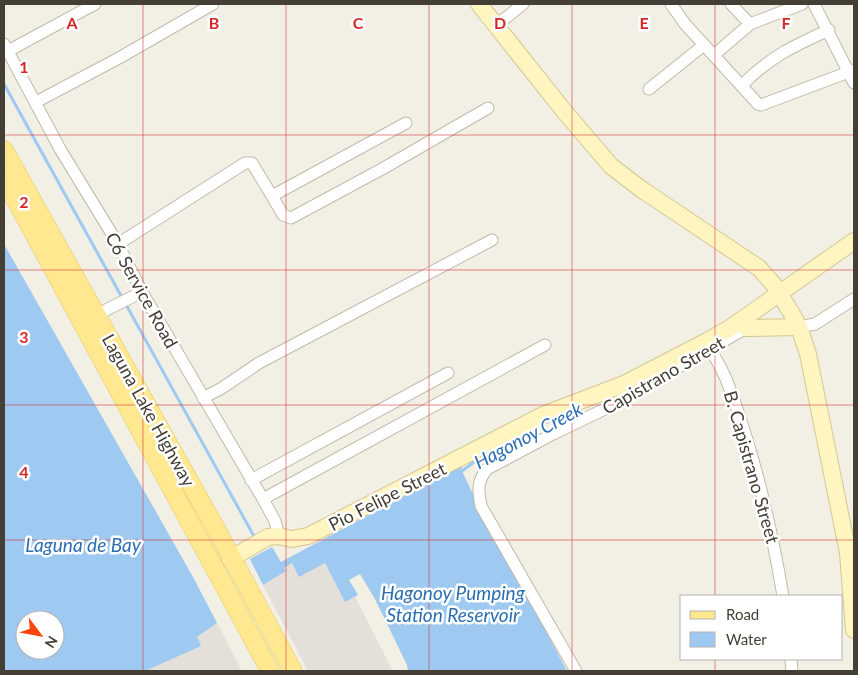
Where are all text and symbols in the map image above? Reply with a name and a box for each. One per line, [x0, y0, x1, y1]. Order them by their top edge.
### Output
text: A [65, 13, 78, 32]
text: B [209, 13, 219, 32]
text: C [353, 13, 364, 32]
text: D [494, 13, 506, 32]
text: E [639, 13, 649, 32]
text: F [781, 13, 791, 32]
text: 1 [19, 57, 29, 76]
text: 2 [19, 192, 29, 211]
street label: C6 Service Road [101, 228, 183, 352]
text: 3 [19, 327, 29, 346]
street label: Laguna Lake Highway [98, 330, 201, 491]
street label: Capistrano Street [598, 331, 728, 419]
street label: B. Capistrano Street [720, 388, 784, 546]
water label: Hagonoy Creek [470, 396, 587, 473]
street label: Pio Felipe Street [325, 457, 450, 535]
text: 4 [19, 462, 29, 481]
water label: Laguna de Bay [25, 533, 142, 556]
water label: Hagonoy Pumping Station Reservoir [381, 581, 526, 626]
legend [680, 595, 843, 660]
text: Road [726, 605, 759, 623]
north arrow [15, 610, 65, 660]
text: Water [726, 630, 767, 648]
text: N [41, 633, 62, 651]

